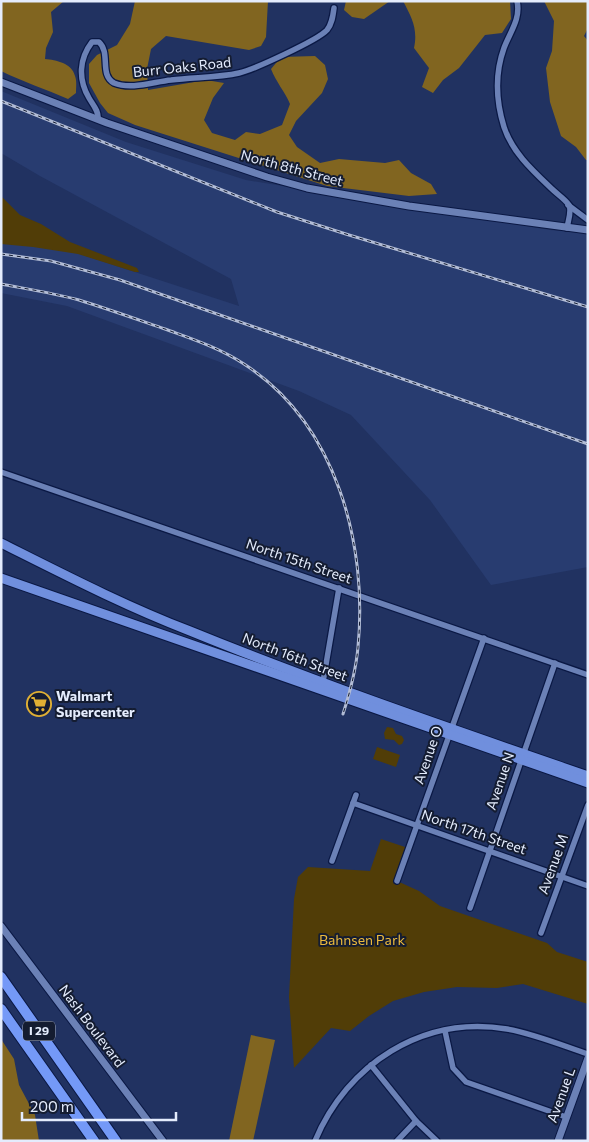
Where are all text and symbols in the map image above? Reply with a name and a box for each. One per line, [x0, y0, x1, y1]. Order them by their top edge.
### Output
street label: Burr Oaks Road [132, 53, 232, 80]
street label: North 8th Street [239, 146, 346, 189]
street label: North 15th Street [244, 534, 355, 587]
street label: North 16th Street [240, 629, 350, 685]
place label: Walmart Supercenter [56, 687, 135, 720]
supermarket icon: Walmart Supercenter [26, 691, 52, 717]
street label: Avenue O [410, 723, 445, 786]
street label: Avenue N [482, 750, 517, 812]
street label: North 17th Street [419, 806, 529, 858]
street label: Avenue M [534, 831, 571, 896]
park label: Bahnsen Park [319, 931, 405, 948]
street label: Nash Boulevard [56, 981, 129, 1070]
road number: I 29 [23, 1021, 55, 1040]
street label: Avenue L [543, 1065, 578, 1125]
scale bar [22, 1090, 176, 1122]
text: 200 m [30, 1097, 74, 1115]

